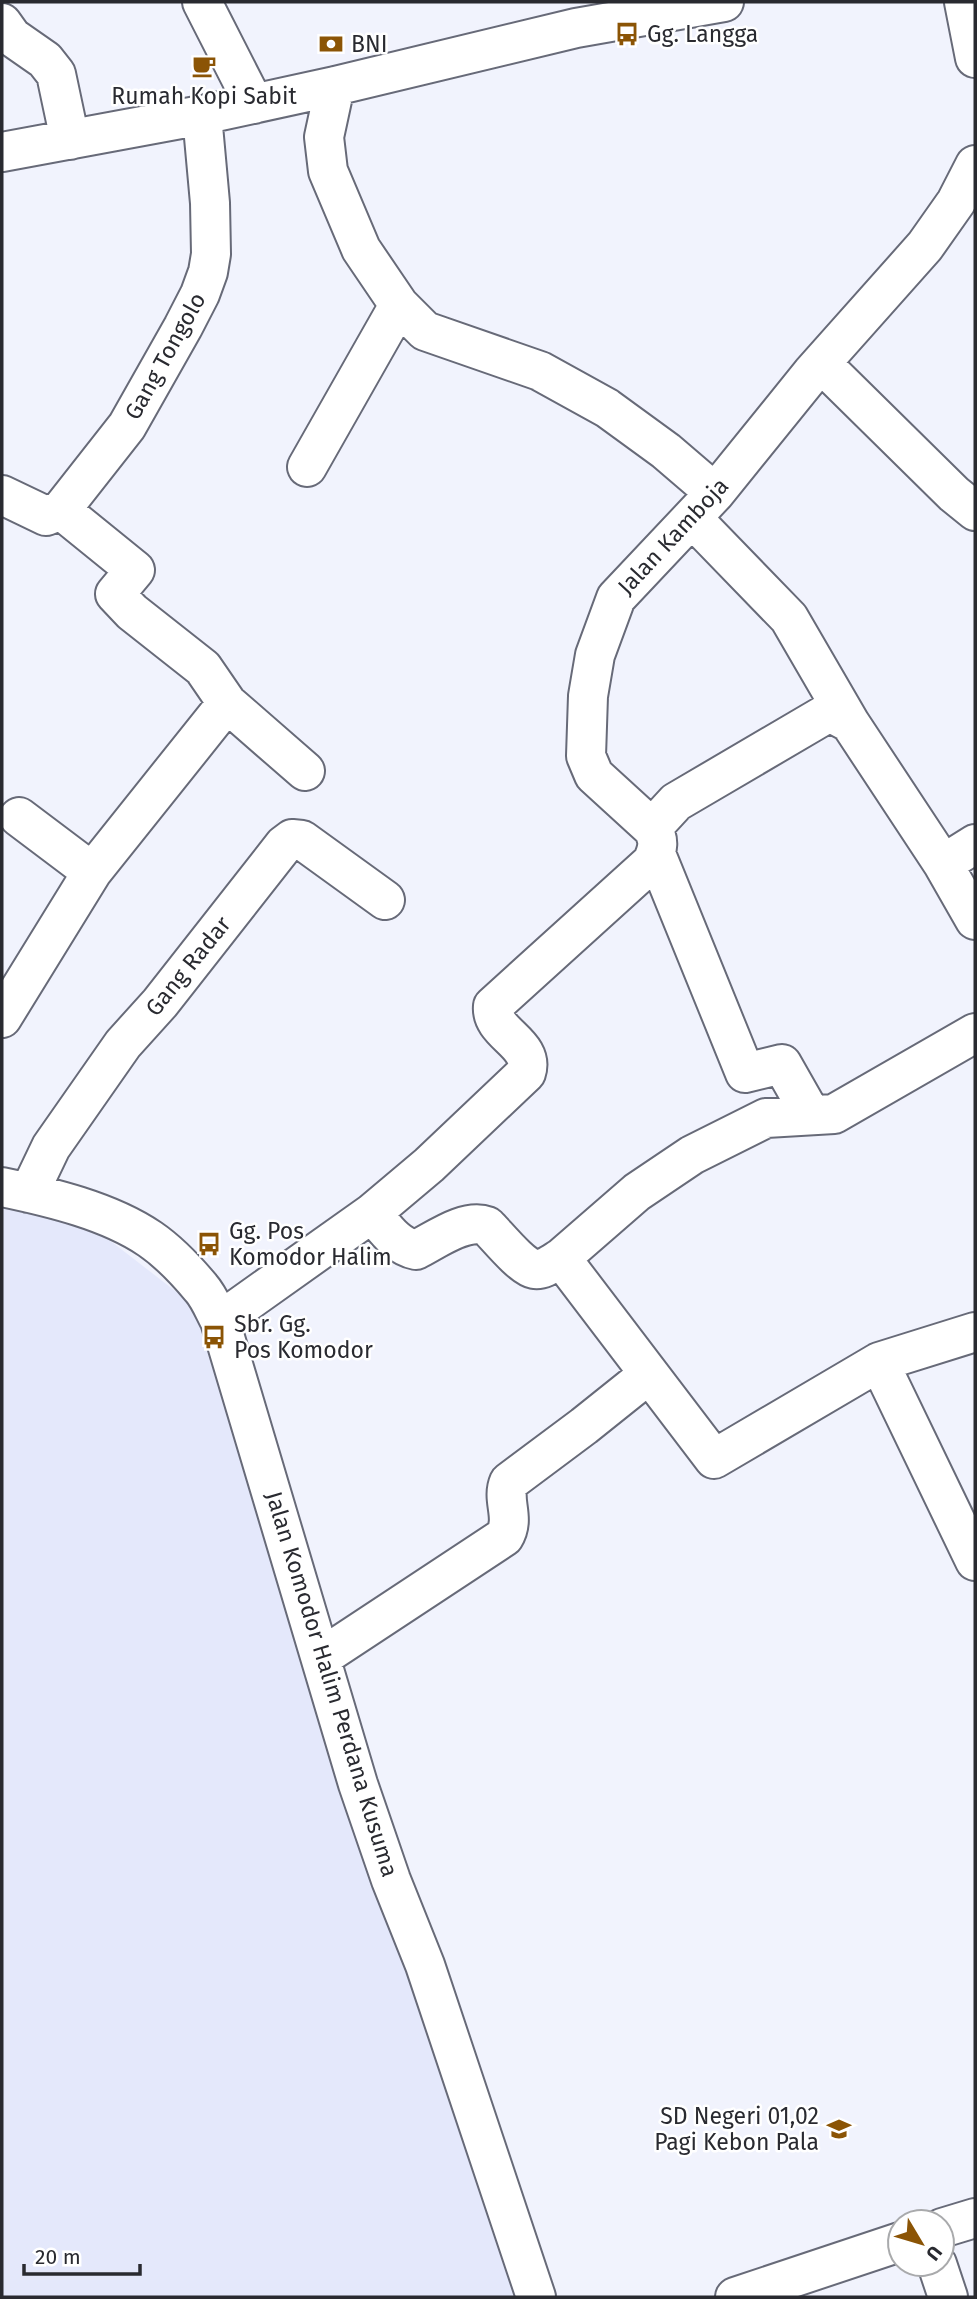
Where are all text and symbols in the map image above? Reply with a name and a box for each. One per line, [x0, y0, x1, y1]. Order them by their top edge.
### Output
bus stop icon: Gg. Langga [613, 20, 641, 48]
place label: Gg. Langga [647, 20, 758, 48]
bank icon: BNI [317, 30, 345, 58]
place label: BNI [351, 30, 387, 58]
cafe icon: Rumah Kopi Sabit [190, 52, 218, 80]
place label: Rumah Kopi Sabit [111, 82, 297, 110]
street label: Gang Tongolo [119, 287, 211, 425]
street label: Jalan Kamboja [612, 472, 734, 600]
street label: Gang Radar [139, 911, 237, 1021]
place label: Gg. Pos Komodor Halim [229, 1217, 392, 1271]
bus stop icon: Gg. Pos Komodor Halim [195, 1230, 223, 1258]
place label: Sbr. Gg. Pos Komodor [234, 1310, 373, 1364]
bus stop icon: Sbr. Gg. Pos Komodor [200, 1323, 228, 1351]
street label: Jalan Komodor Halim Perdana Kusuma [260, 1488, 404, 1880]
place label: SD Negeri 01,02 Pagi Kebon Pala [654, 2102, 819, 2156]
school or university icon: SD Negeri 01,02 Pagi Kebon Pala [825, 2115, 853, 2143]
north arrow [886, 2208, 956, 2278]
scale bar [24, 2232, 140, 2276]
text: U [921, 2241, 947, 2265]
text: 20 m [35, 2244, 81, 2270]

